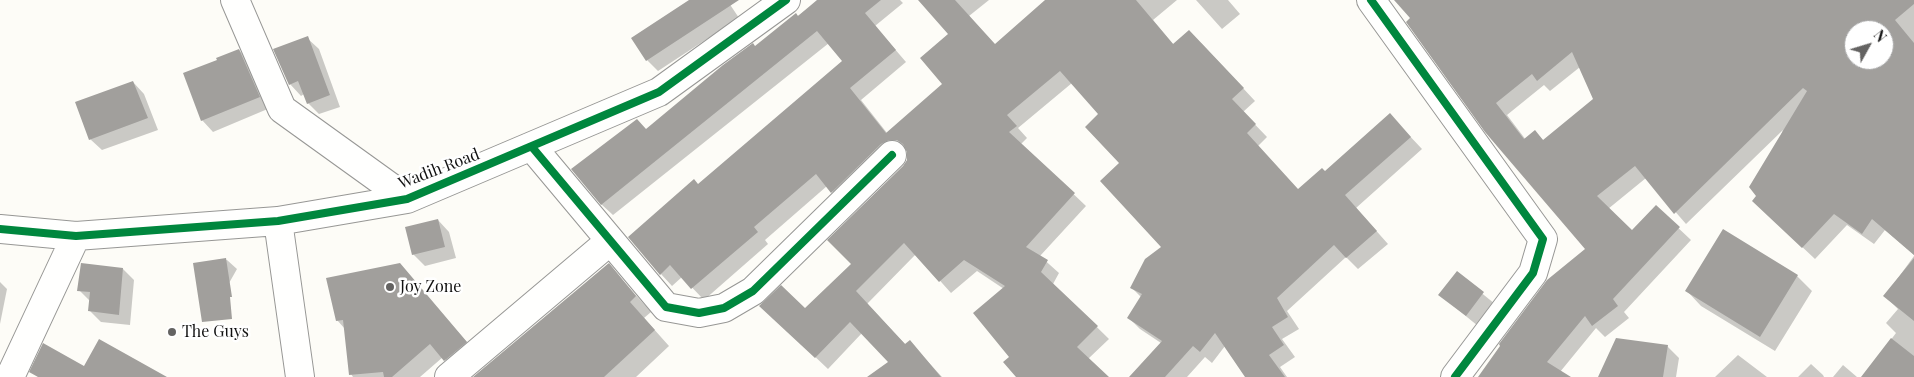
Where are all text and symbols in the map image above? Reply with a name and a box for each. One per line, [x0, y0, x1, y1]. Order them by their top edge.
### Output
north arrow [1844, 20, 1894, 70]
text: N [1870, 26, 1891, 46]
street label: Wadih Road [396, 145, 482, 193]
place label: Joy Zone [400, 277, 461, 297]
marker: Joy Zone [384, 281, 396, 293]
place label: The Guys [182, 322, 249, 342]
marker: The Guys [166, 326, 178, 338]

